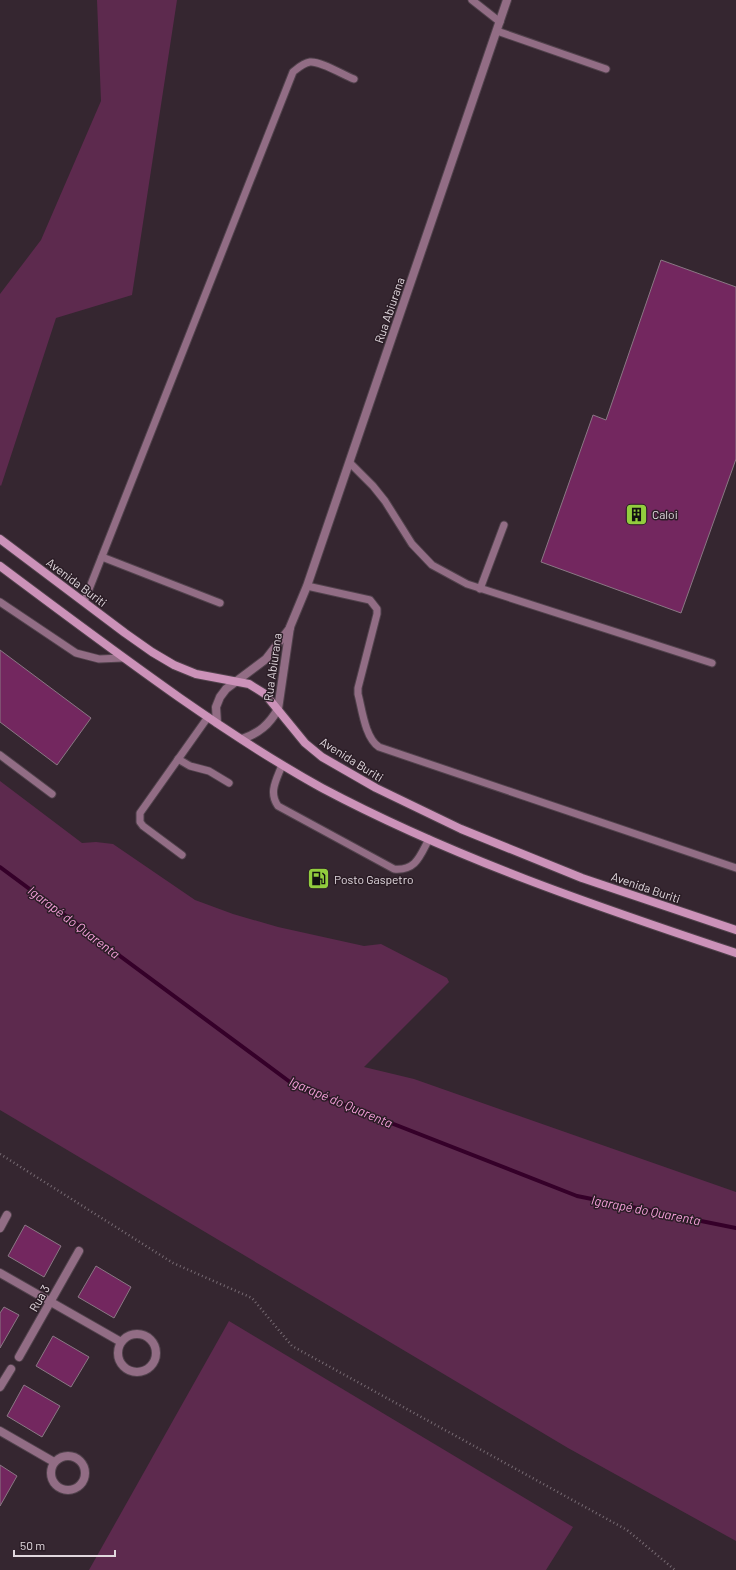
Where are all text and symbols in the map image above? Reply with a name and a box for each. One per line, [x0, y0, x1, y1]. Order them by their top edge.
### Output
street label: Rua Abiurana [371, 275, 407, 345]
building icon: Caloi [624, 501, 650, 527]
place label: Caloi [652, 507, 678, 521]
street label: Avenida Buriti [44, 555, 110, 609]
street label: Rua Abiurana [260, 632, 284, 702]
street label: Avenida Buriti [318, 734, 386, 784]
fuel station icon: Posto Gaspetro [306, 866, 332, 892]
street label: Avenida Buriti [610, 869, 682, 905]
place label: Posto Gaspetro [334, 872, 414, 886]
water label: Igarapé do Quarenta [25, 882, 123, 962]
water label: Igarapé do Quarenta [287, 1073, 395, 1131]
water label: Igarapé do Quarenta [590, 1192, 702, 1228]
street label: Rua 3 [26, 1282, 52, 1314]
scale bar [14, 1532, 115, 1558]
text: 50 m [20, 1538, 45, 1552]

